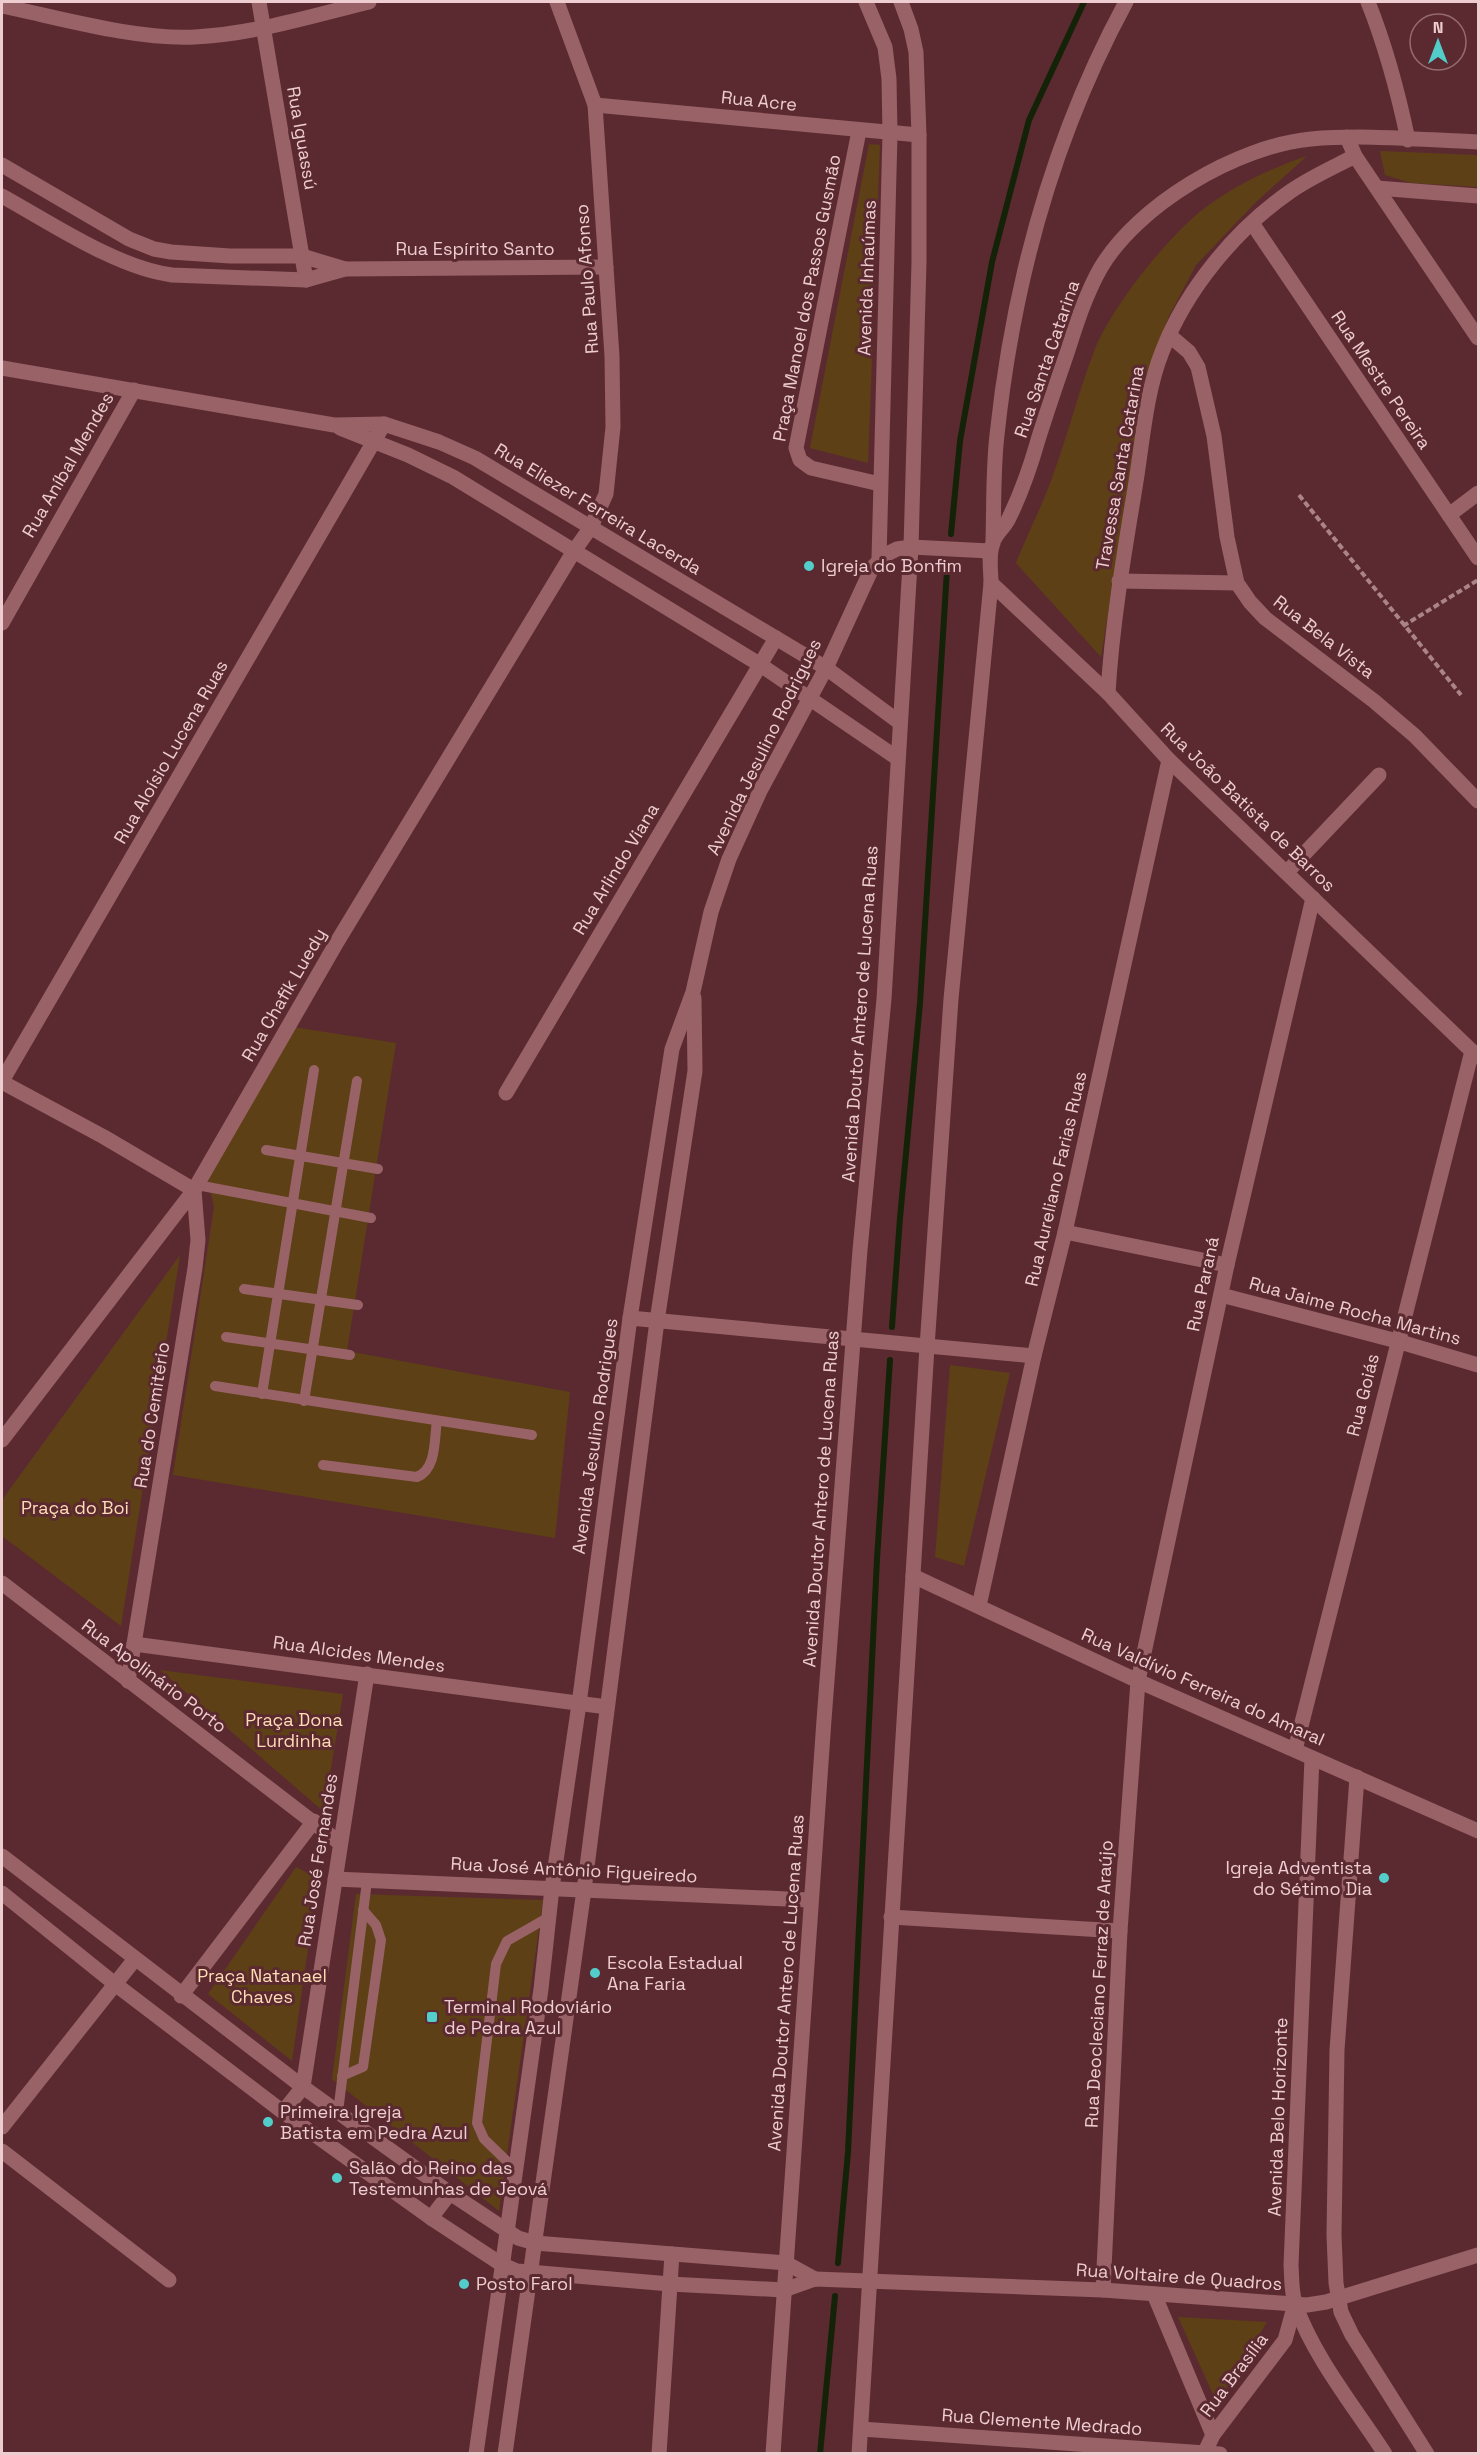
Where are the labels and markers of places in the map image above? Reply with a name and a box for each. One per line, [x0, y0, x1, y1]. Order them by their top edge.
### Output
place label: Igreja do Bonfim [821, 554, 962, 577]
marker: Igreja do Bonfim [802, 559, 816, 573]
place label: Igreja Adventista do Sétimo Dia [1226, 1856, 1372, 1900]
marker: Igreja Adventista do Sétimo Dia [1377, 1871, 1391, 1885]
place label: Escola Estadual Ana Faria [607, 1951, 743, 1995]
marker: Escola Estadual Ana Faria [588, 1966, 602, 1980]
place label: Terminal Rodoviário de Pedra Azul [444, 1995, 612, 2039]
marker: Terminal Rodoviário de Pedra Azul [425, 2010, 439, 2024]
place label: Primeira Igreja Batista em Pedra Azul [280, 2100, 468, 2144]
marker: Primeira Igreja Batista em Pedra Azul [261, 2115, 275, 2129]
place label: Salão do Reino das Testemunhas de Jeová [349, 2156, 547, 2200]
marker: Salão do Reino das Testemunhas de Jeová [330, 2171, 344, 2185]
place label: Posto Farol [476, 2272, 573, 2295]
marker: Posto Farol [457, 2277, 471, 2291]

